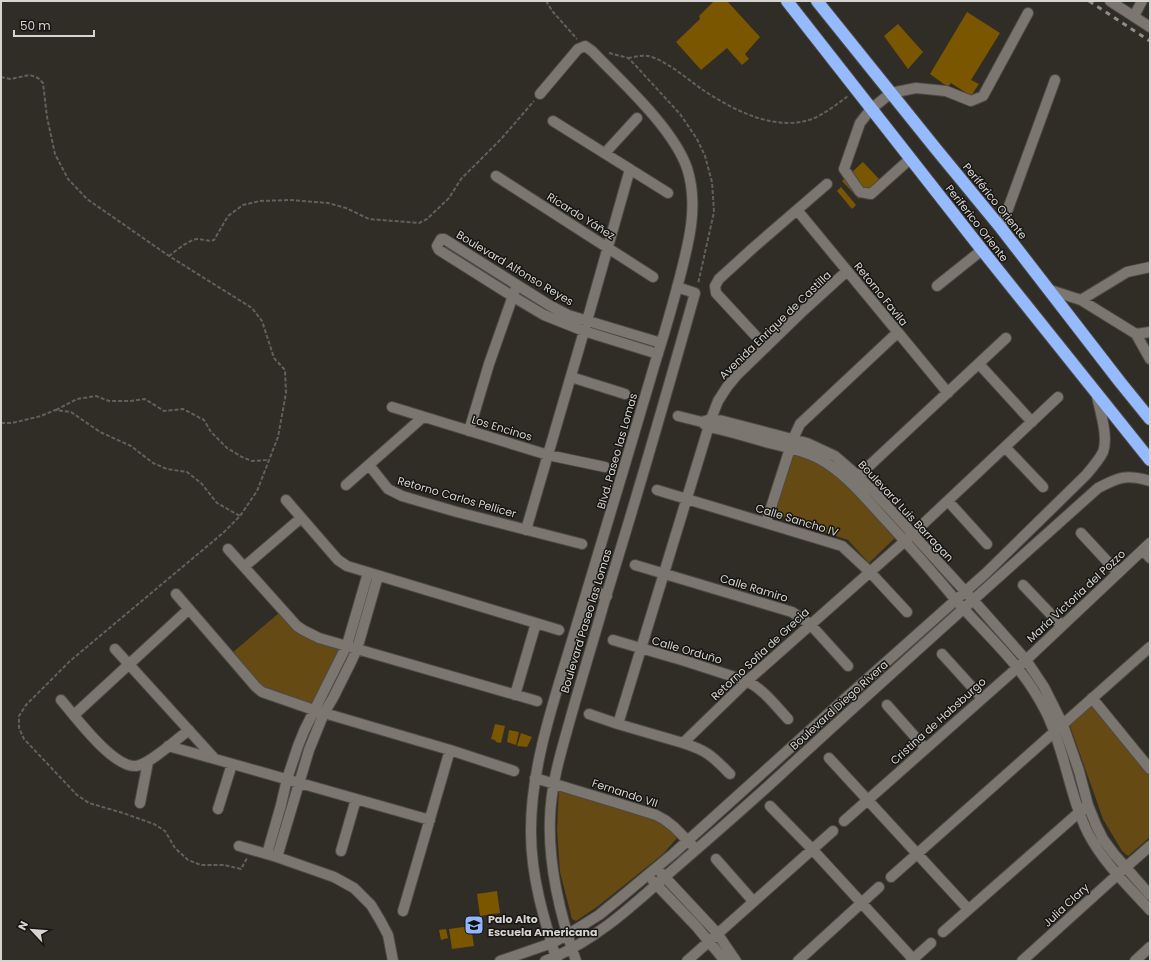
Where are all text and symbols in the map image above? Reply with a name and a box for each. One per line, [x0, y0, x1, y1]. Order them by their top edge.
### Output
scale bar [14, 12, 94, 38]
text: 50 m [20, 17, 51, 34]
street label: Periférico Oriente [959, 159, 1031, 243]
street label: Periferico Oriente [942, 181, 1012, 265]
street label: Ricardo Yáñez [544, 189, 618, 243]
street label: Boulevard Alfonso Reyes [453, 227, 577, 310]
street label: Retorno Favila [850, 259, 912, 329]
street label: Avenida Enrique de Castilla [715, 267, 835, 383]
street label: Blvd. Paseo las Lomas [593, 391, 641, 511]
street label: Los Encinos [470, 411, 534, 445]
street label: Boulevard Luis Barragan [855, 457, 957, 565]
street label: Retorno Carlos Pellicer [396, 472, 518, 522]
street label: Calle Sancho IV [754, 500, 841, 540]
street label: María Victoria del Pozzo [1023, 546, 1129, 646]
street label: Boulevard Paseo las Lomas [556, 547, 616, 695]
street label: Calle Ramiro [718, 570, 790, 606]
street label: Retorno Sofia de Grecia [707, 604, 813, 704]
street label: Calle Orduño [650, 632, 724, 668]
street label: Boulevard Diego Rivera [786, 657, 892, 753]
street label: Cristina de Habsburgo [887, 674, 989, 768]
street label: Fernando VII [590, 775, 660, 811]
street label: Julia Clary [1039, 879, 1093, 930]
north arrow [12, 910, 52, 950]
place label: Palo Alto Escuela Americana [488, 911, 597, 940]
school or university icon: Palo Alto Escuela Americana [463, 914, 485, 936]
text: N [14, 918, 32, 933]

